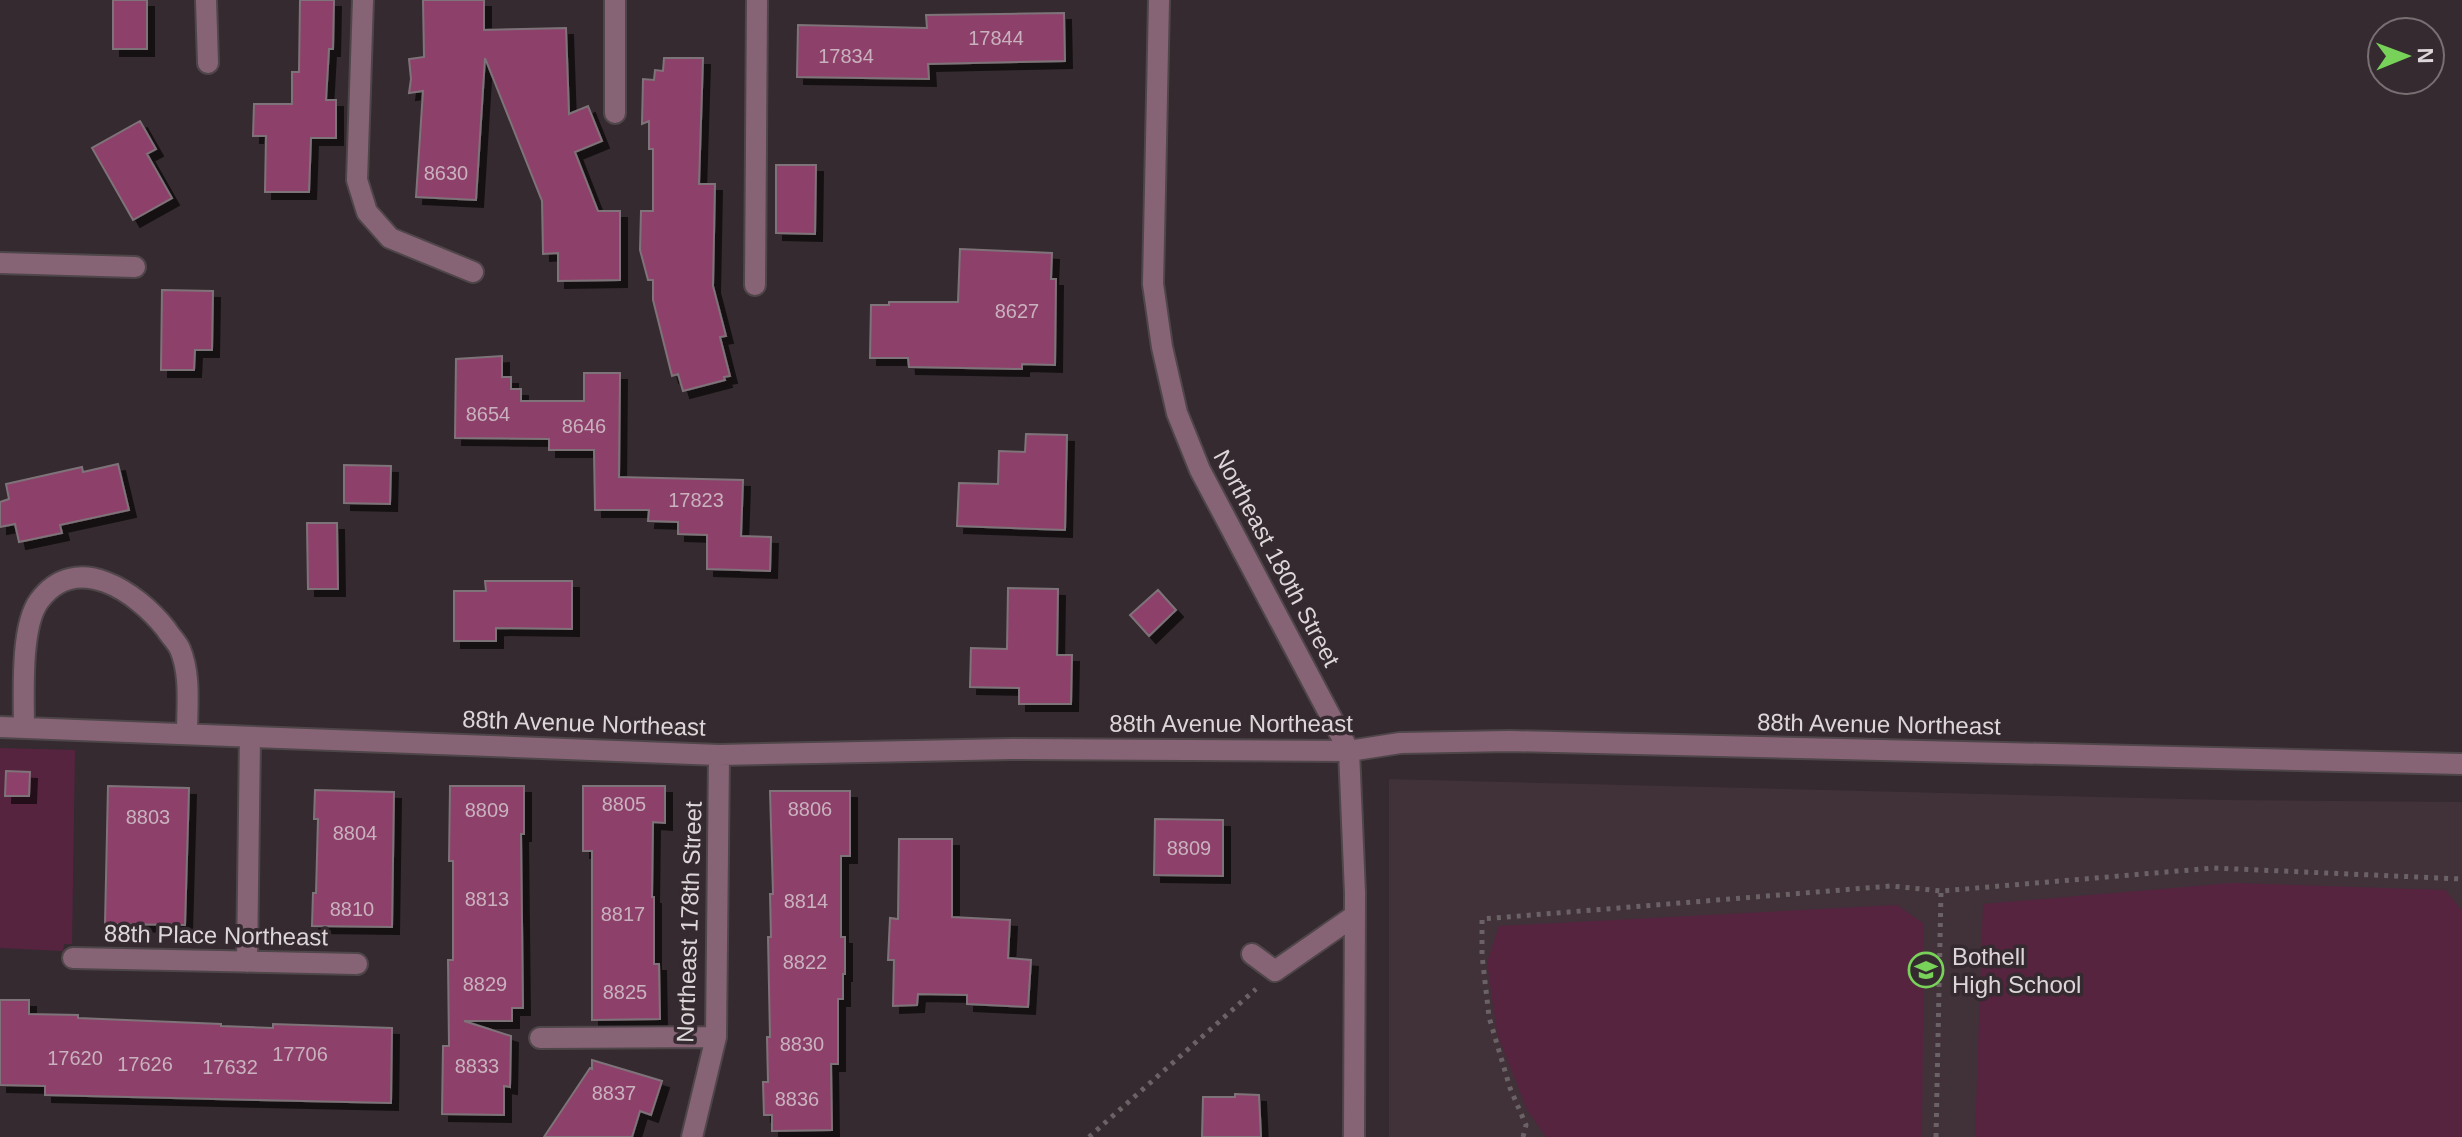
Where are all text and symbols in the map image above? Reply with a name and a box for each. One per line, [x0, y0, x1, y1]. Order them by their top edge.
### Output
north arrow [2366, 16, 2446, 96]
house number: 17844 [968, 27, 1024, 49]
house number: 17834 [818, 45, 874, 67]
text: N [2413, 47, 2438, 64]
house number: 8630 [424, 162, 468, 184]
house number: 8627 [995, 300, 1039, 322]
house number: 8654 [466, 403, 510, 425]
house number: 8646 [562, 415, 606, 437]
street label: Northeast 180th Street [1208, 445, 1346, 671]
house number: 17823 [668, 489, 724, 511]
street label: 88th Avenue Northeast [462, 705, 707, 741]
street label: 88th Avenue Northeast [1757, 708, 2001, 740]
street label: 88th Avenue Northeast [1109, 710, 1353, 737]
house number: 8805 [602, 793, 646, 815]
house number: 8806 [788, 798, 832, 820]
house number: 8809 [465, 799, 509, 821]
street label: Northeast 178th Street [671, 801, 707, 1043]
house number: 8803 [126, 806, 170, 828]
house number: 8804 [333, 822, 377, 844]
house number: 8809 [1167, 837, 1211, 859]
house number: 8813 [465, 888, 509, 910]
house number: 8814 [784, 890, 828, 912]
house number: 8810 [330, 898, 374, 920]
house number: 8817 [601, 903, 645, 925]
street label: 88th Place Northeast [104, 920, 329, 950]
place label: Bothell High School [1952, 943, 2081, 998]
house number: 8822 [783, 951, 827, 973]
school or university icon: Bothell High School [1907, 951, 1945, 989]
house number: 8829 [463, 973, 507, 995]
house number: 8825 [603, 981, 647, 1003]
house number: 8830 [780, 1033, 824, 1055]
house number: 17706 [272, 1043, 328, 1065]
house number: 17620 [47, 1047, 103, 1069]
house number: 17626 [117, 1053, 173, 1075]
house number: 8833 [455, 1055, 499, 1077]
house number: 17632 [202, 1056, 258, 1078]
house number: 8837 [592, 1082, 636, 1104]
house number: 8836 [775, 1088, 819, 1110]

